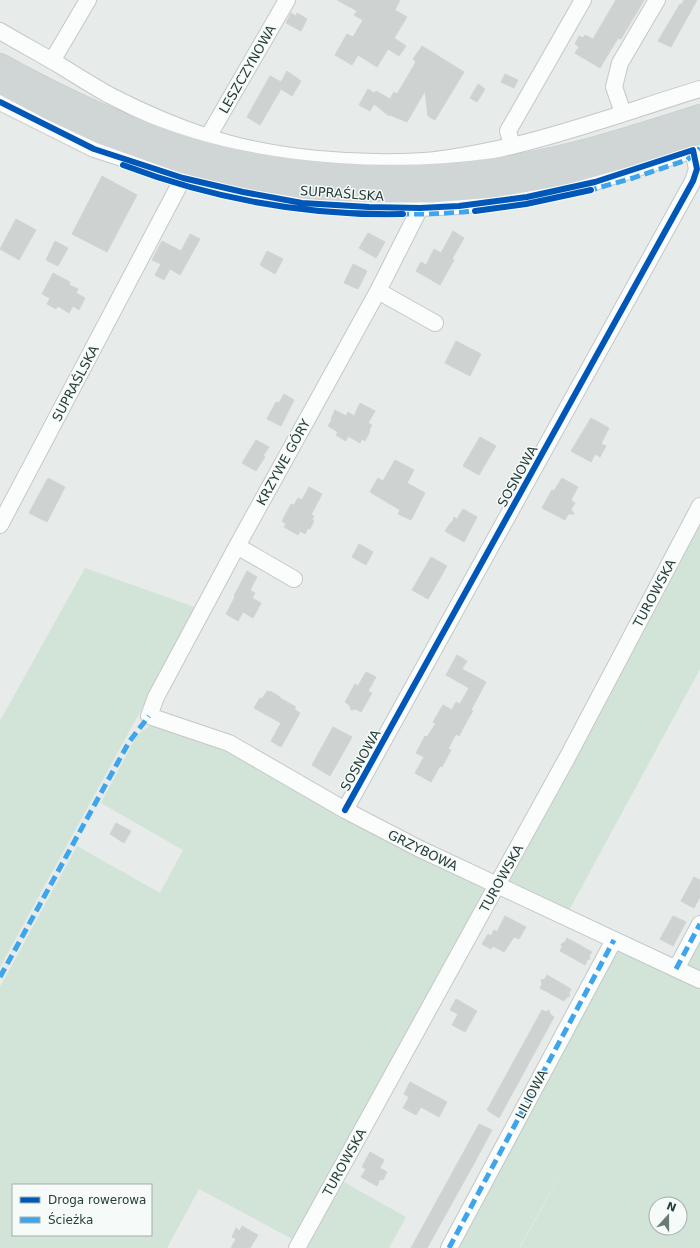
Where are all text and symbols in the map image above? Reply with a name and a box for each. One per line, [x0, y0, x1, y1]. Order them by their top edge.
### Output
street label: LESZCZYNOWA [216, 22, 279, 116]
street label: SUPRAŚLSKA [300, 183, 384, 204]
street label: SUPRAŚLSKA [49, 343, 102, 424]
street label: KRZYWE GÓRY [254, 417, 313, 508]
street label: SOSNOWA [494, 443, 540, 509]
street label: TUROWSKA [630, 557, 679, 631]
street label: SOSNOWA [337, 727, 383, 793]
street label: GRZYBOWA [385, 827, 460, 874]
street label: TUROWSKA [476, 842, 526, 916]
street label: LILIOWA [512, 1067, 551, 1121]
street label: TUROWSKA [319, 1126, 369, 1200]
legend [12, 1184, 152, 1236]
text: Droga rowerowa [48, 1193, 146, 1207]
north arrow [648, 1196, 688, 1236]
text: N [665, 1199, 678, 1215]
text: Ścieżka [48, 1212, 93, 1227]

